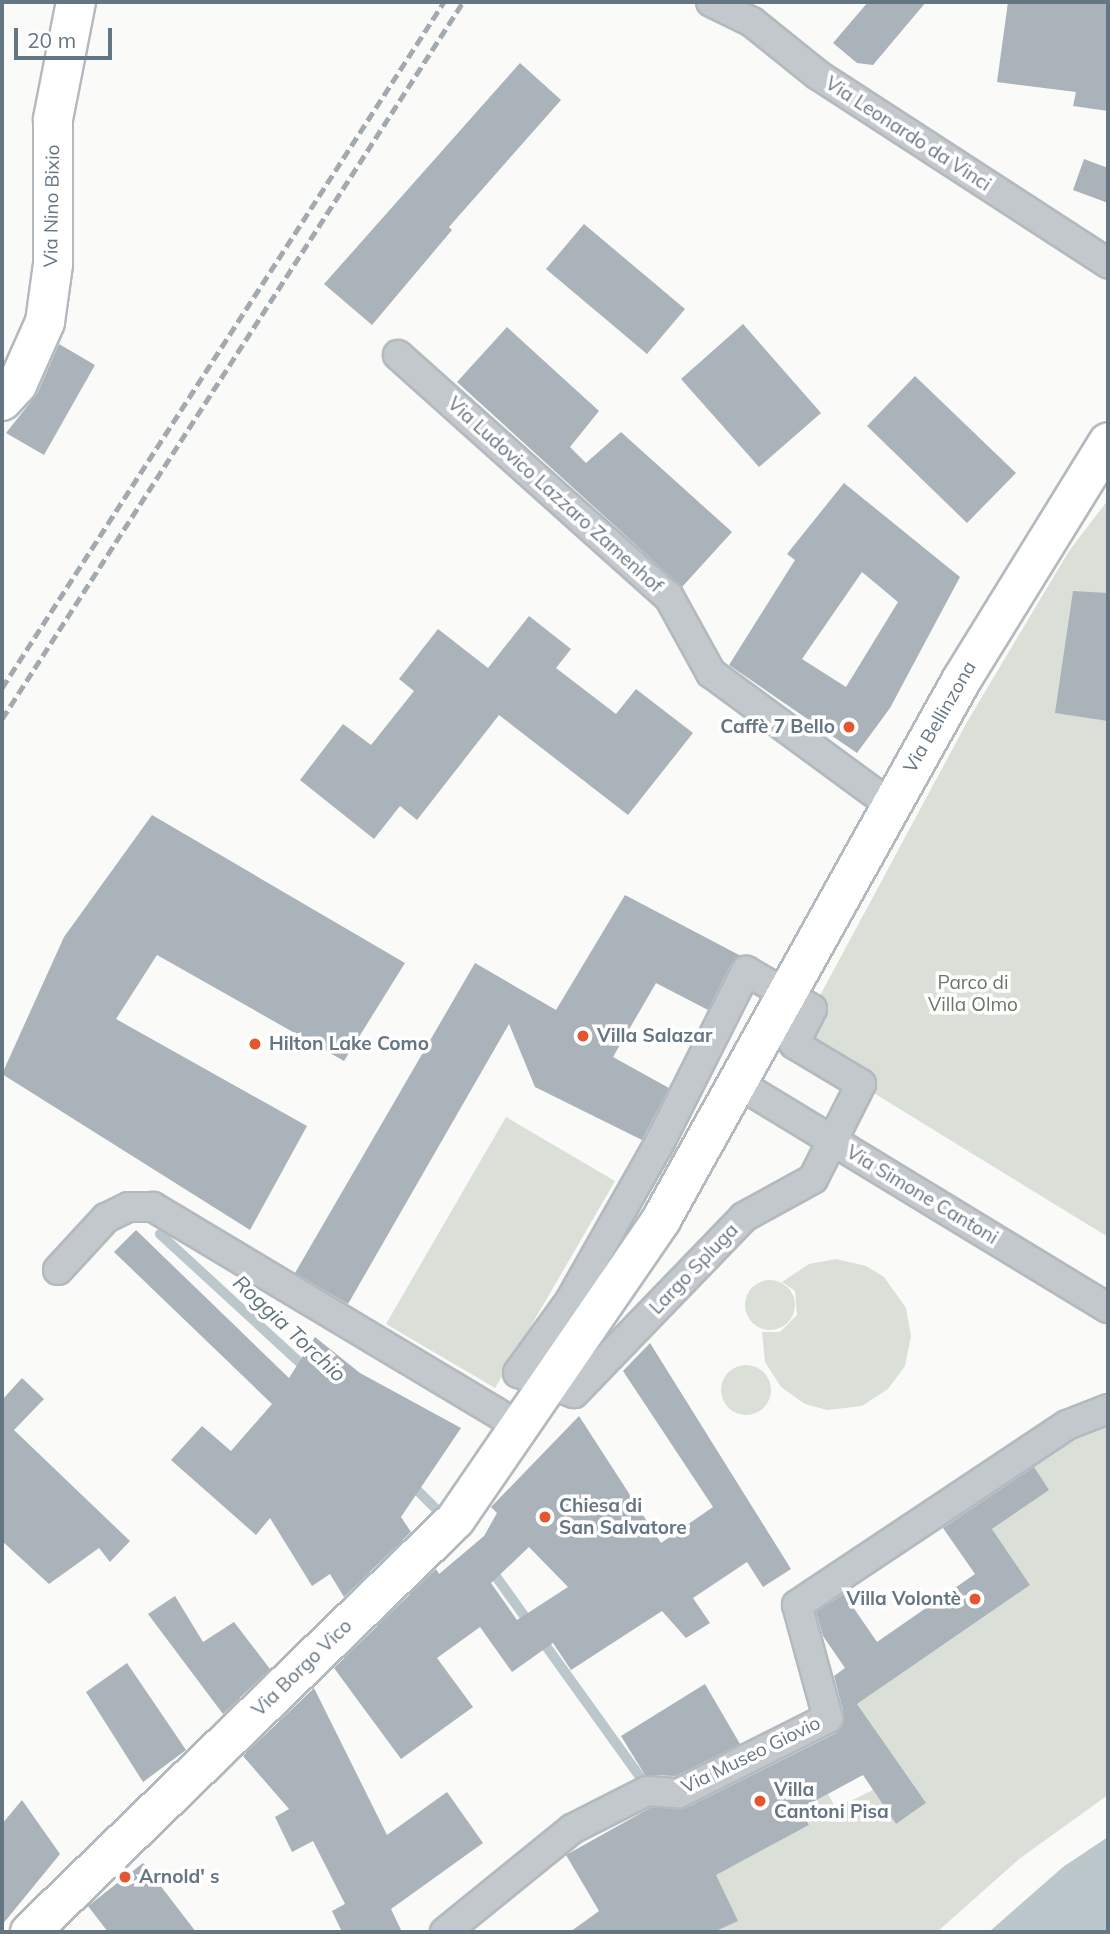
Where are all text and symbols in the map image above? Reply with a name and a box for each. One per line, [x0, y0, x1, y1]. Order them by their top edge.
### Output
scale bar [18, 14, 116, 58]
text: 20 m [27, 27, 76, 53]
street label: Via Leonardo da Vinci [821, 72, 995, 196]
street label: Via Nino Bixio [40, 144, 64, 268]
street label: Via Ludovico Lazzaro Zamenhof [443, 392, 667, 598]
street label: Via Bellinzona [899, 657, 981, 777]
place label: Caffè 7 Bello [720, 716, 835, 738]
marker: Caffè 7 Bello [841, 719, 857, 735]
park label: Parco di Villa Olmo [928, 972, 1018, 1016]
place label: Villa Salazar [597, 1025, 712, 1047]
marker: Villa Salazar [575, 1028, 591, 1044]
place label: Hilton Lake Como [269, 1033, 429, 1055]
marker: Hilton Lake Como [247, 1036, 263, 1052]
street label: Via Simone Cantoni [842, 1141, 1002, 1249]
street label: Largo Spluga [645, 1219, 743, 1319]
water label: Roggia Torchio [228, 1269, 352, 1387]
place label: Chiesa di San Salvatore [559, 1495, 687, 1539]
marker: Chiesa di San Salvatore [537, 1509, 553, 1525]
place label: Villa Volontè [847, 1588, 961, 1610]
marker: Villa Volontè [967, 1591, 983, 1607]
street label: Via Borgo Vico [247, 1615, 357, 1721]
street label: Via Museo Giovio [678, 1712, 824, 1798]
place label: Villa Cantoni Pisa [774, 1779, 889, 1823]
marker: Villa Cantoni Pisa [752, 1793, 768, 1809]
place label: Arnold' s [139, 1866, 220, 1888]
marker: Arnold' s [117, 1869, 133, 1885]

